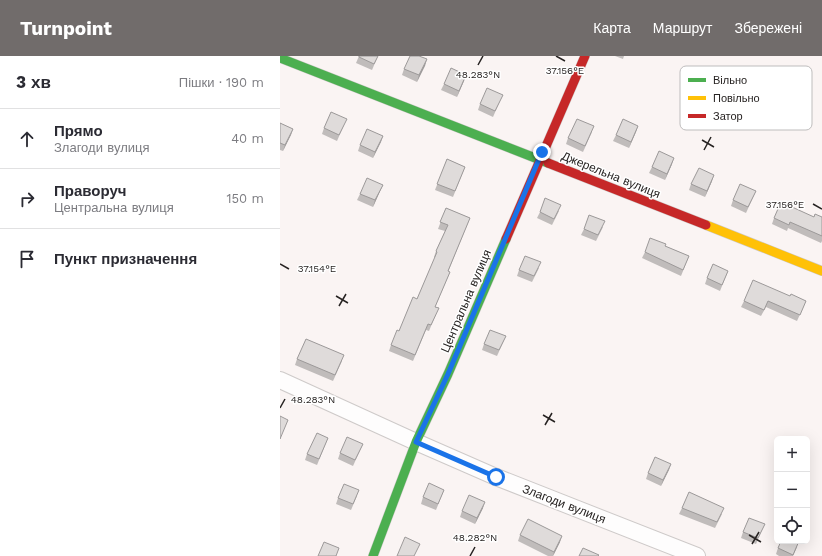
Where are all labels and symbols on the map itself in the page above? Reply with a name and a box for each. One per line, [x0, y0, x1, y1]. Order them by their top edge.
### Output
text: 37.156°E [546, 65, 584, 76]
legend [680, 66, 812, 130]
text: 48.283°N [456, 69, 500, 80]
text: Вільно [713, 74, 747, 87]
text: Повільно [713, 92, 760, 105]
text: Затор [713, 110, 743, 123]
route end [533, 143, 551, 161]
street label: Джерельна вулиця [560, 149, 662, 201]
text: 37.156°E [766, 199, 804, 210]
street label: Центральна вулиця [438, 247, 494, 355]
text: 37.154°E [298, 263, 336, 274]
text: 48.283°N [291, 394, 335, 405]
route start [487, 468, 505, 486]
street label: Злагоди вулиця [520, 482, 608, 526]
text: 48.282°N [453, 532, 497, 543]

